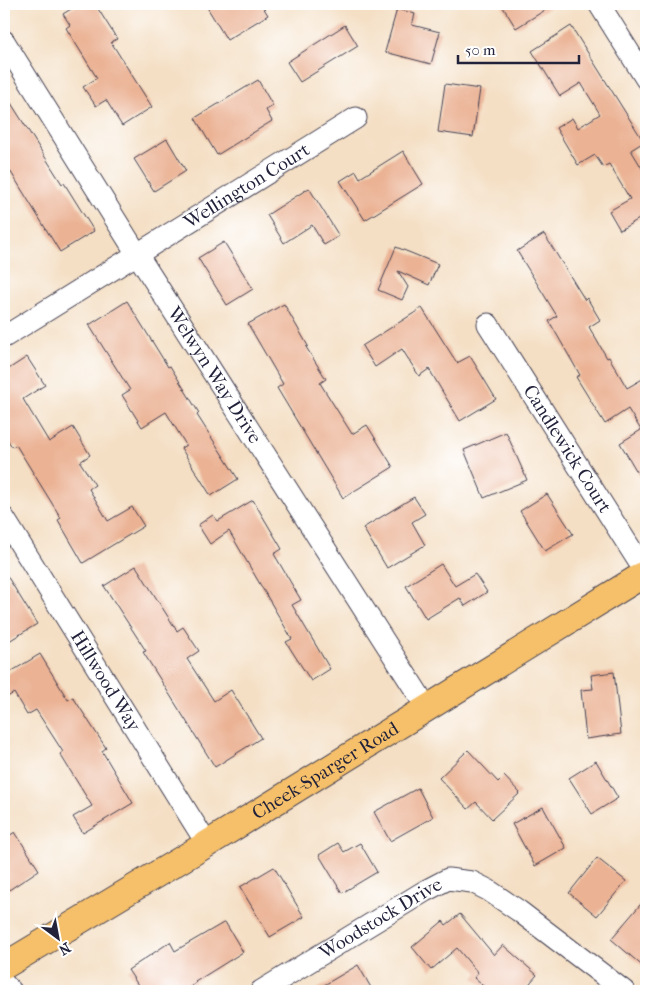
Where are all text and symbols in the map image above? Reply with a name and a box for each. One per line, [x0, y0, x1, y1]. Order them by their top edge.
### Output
scale bar [458, 32, 579, 64]
text: 50 m [465, 41, 496, 59]
street label: Wellington Court [179, 138, 314, 234]
street label: Welwyn Way Drive [162, 302, 266, 448]
street label: Candlewick Court [519, 381, 616, 517]
street label: Hillwood Way [66, 627, 146, 736]
street label: Cheek-Sparger Road [248, 717, 403, 824]
street label: Woodstock Drive [315, 873, 446, 964]
north arrow [32, 912, 82, 962]
text: N [55, 939, 74, 959]

